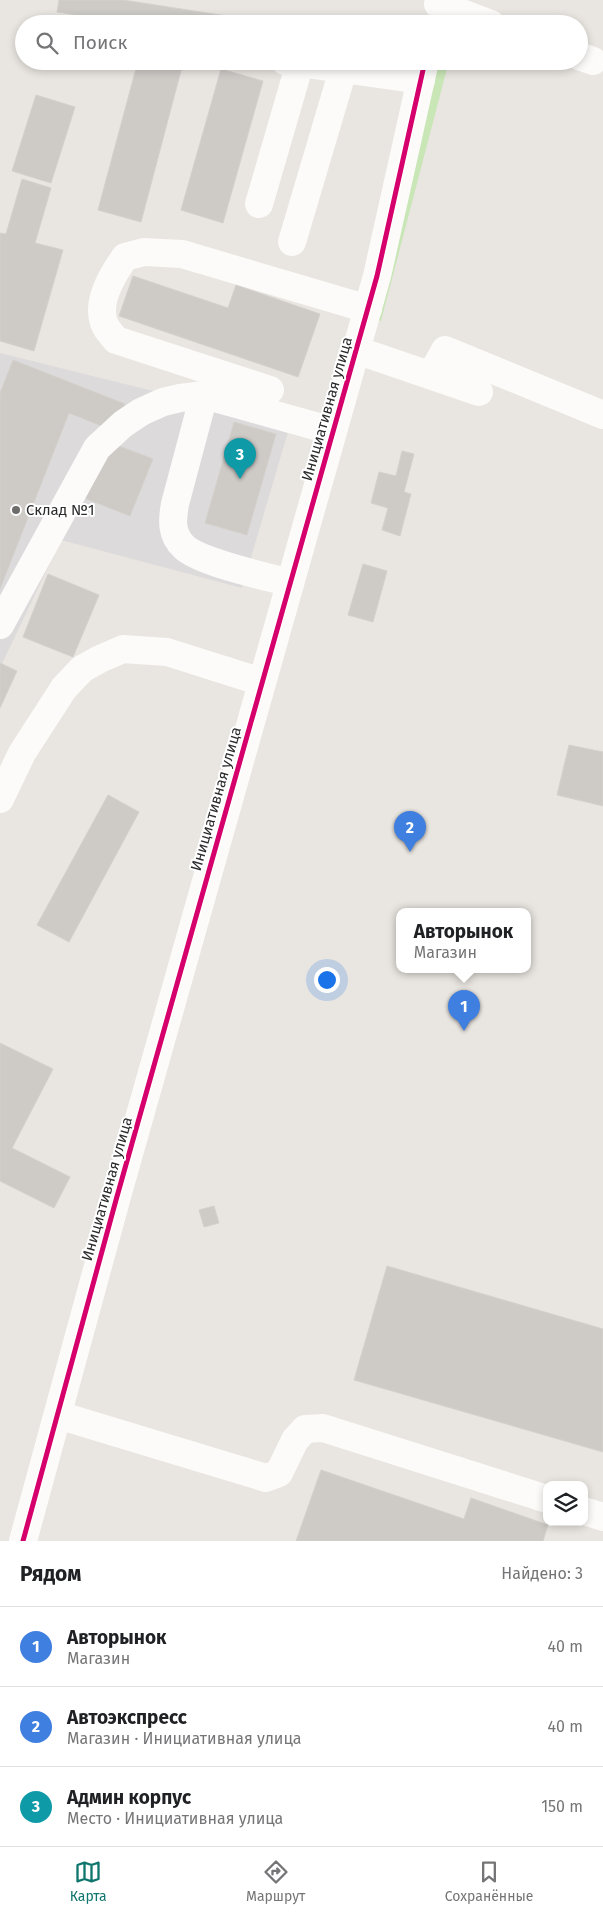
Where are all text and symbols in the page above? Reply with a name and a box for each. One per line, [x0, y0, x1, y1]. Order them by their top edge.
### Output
search box [15, 15, 588, 70]
icon: search [33, 29, 61, 57]
text: Поиск [73, 31, 127, 54]
street label: Инициативная улица [298, 335, 356, 483]
pin: 3 [224, 438, 256, 479]
place label: Склад №1 [26, 501, 94, 519]
marker: Склад №1 [10, 504, 22, 516]
street label: Инициативная улица [187, 725, 245, 873]
pin: 2 [394, 811, 426, 852]
popup [396, 908, 531, 973]
text: Авторынок [414, 920, 513, 943]
text: Магазин [414, 943, 477, 962]
your location [314, 967, 340, 993]
pin: 1 [448, 990, 480, 1031]
street label: Инициативная улица [78, 1115, 136, 1263]
map controls [543, 1481, 588, 1526]
button: layers [543, 1481, 588, 1526]
text: Рядом [20, 1561, 81, 1587]
text: Найдено: 3 [501, 1564, 583, 1583]
text: Авторынок [67, 1626, 166, 1649]
text: 1 [32, 1637, 40, 1656]
text: 40 m [548, 1637, 583, 1656]
text: Магазин [67, 1649, 130, 1668]
text: Автоэкспресс [67, 1706, 187, 1729]
text: 2 [32, 1717, 40, 1736]
text: 40 m [548, 1717, 583, 1736]
text: Магазин · Инициативная улица [67, 1729, 302, 1748]
text: Админ корпус [67, 1786, 191, 1809]
text: 3 [32, 1797, 40, 1816]
text: 150 m [541, 1797, 583, 1816]
text: Место · Инициативная улица [67, 1809, 283, 1828]
tab: Карта [70, 1858, 107, 1905]
tab: Маршрут [246, 1858, 305, 1905]
tab: Сохранённые [445, 1858, 533, 1905]

